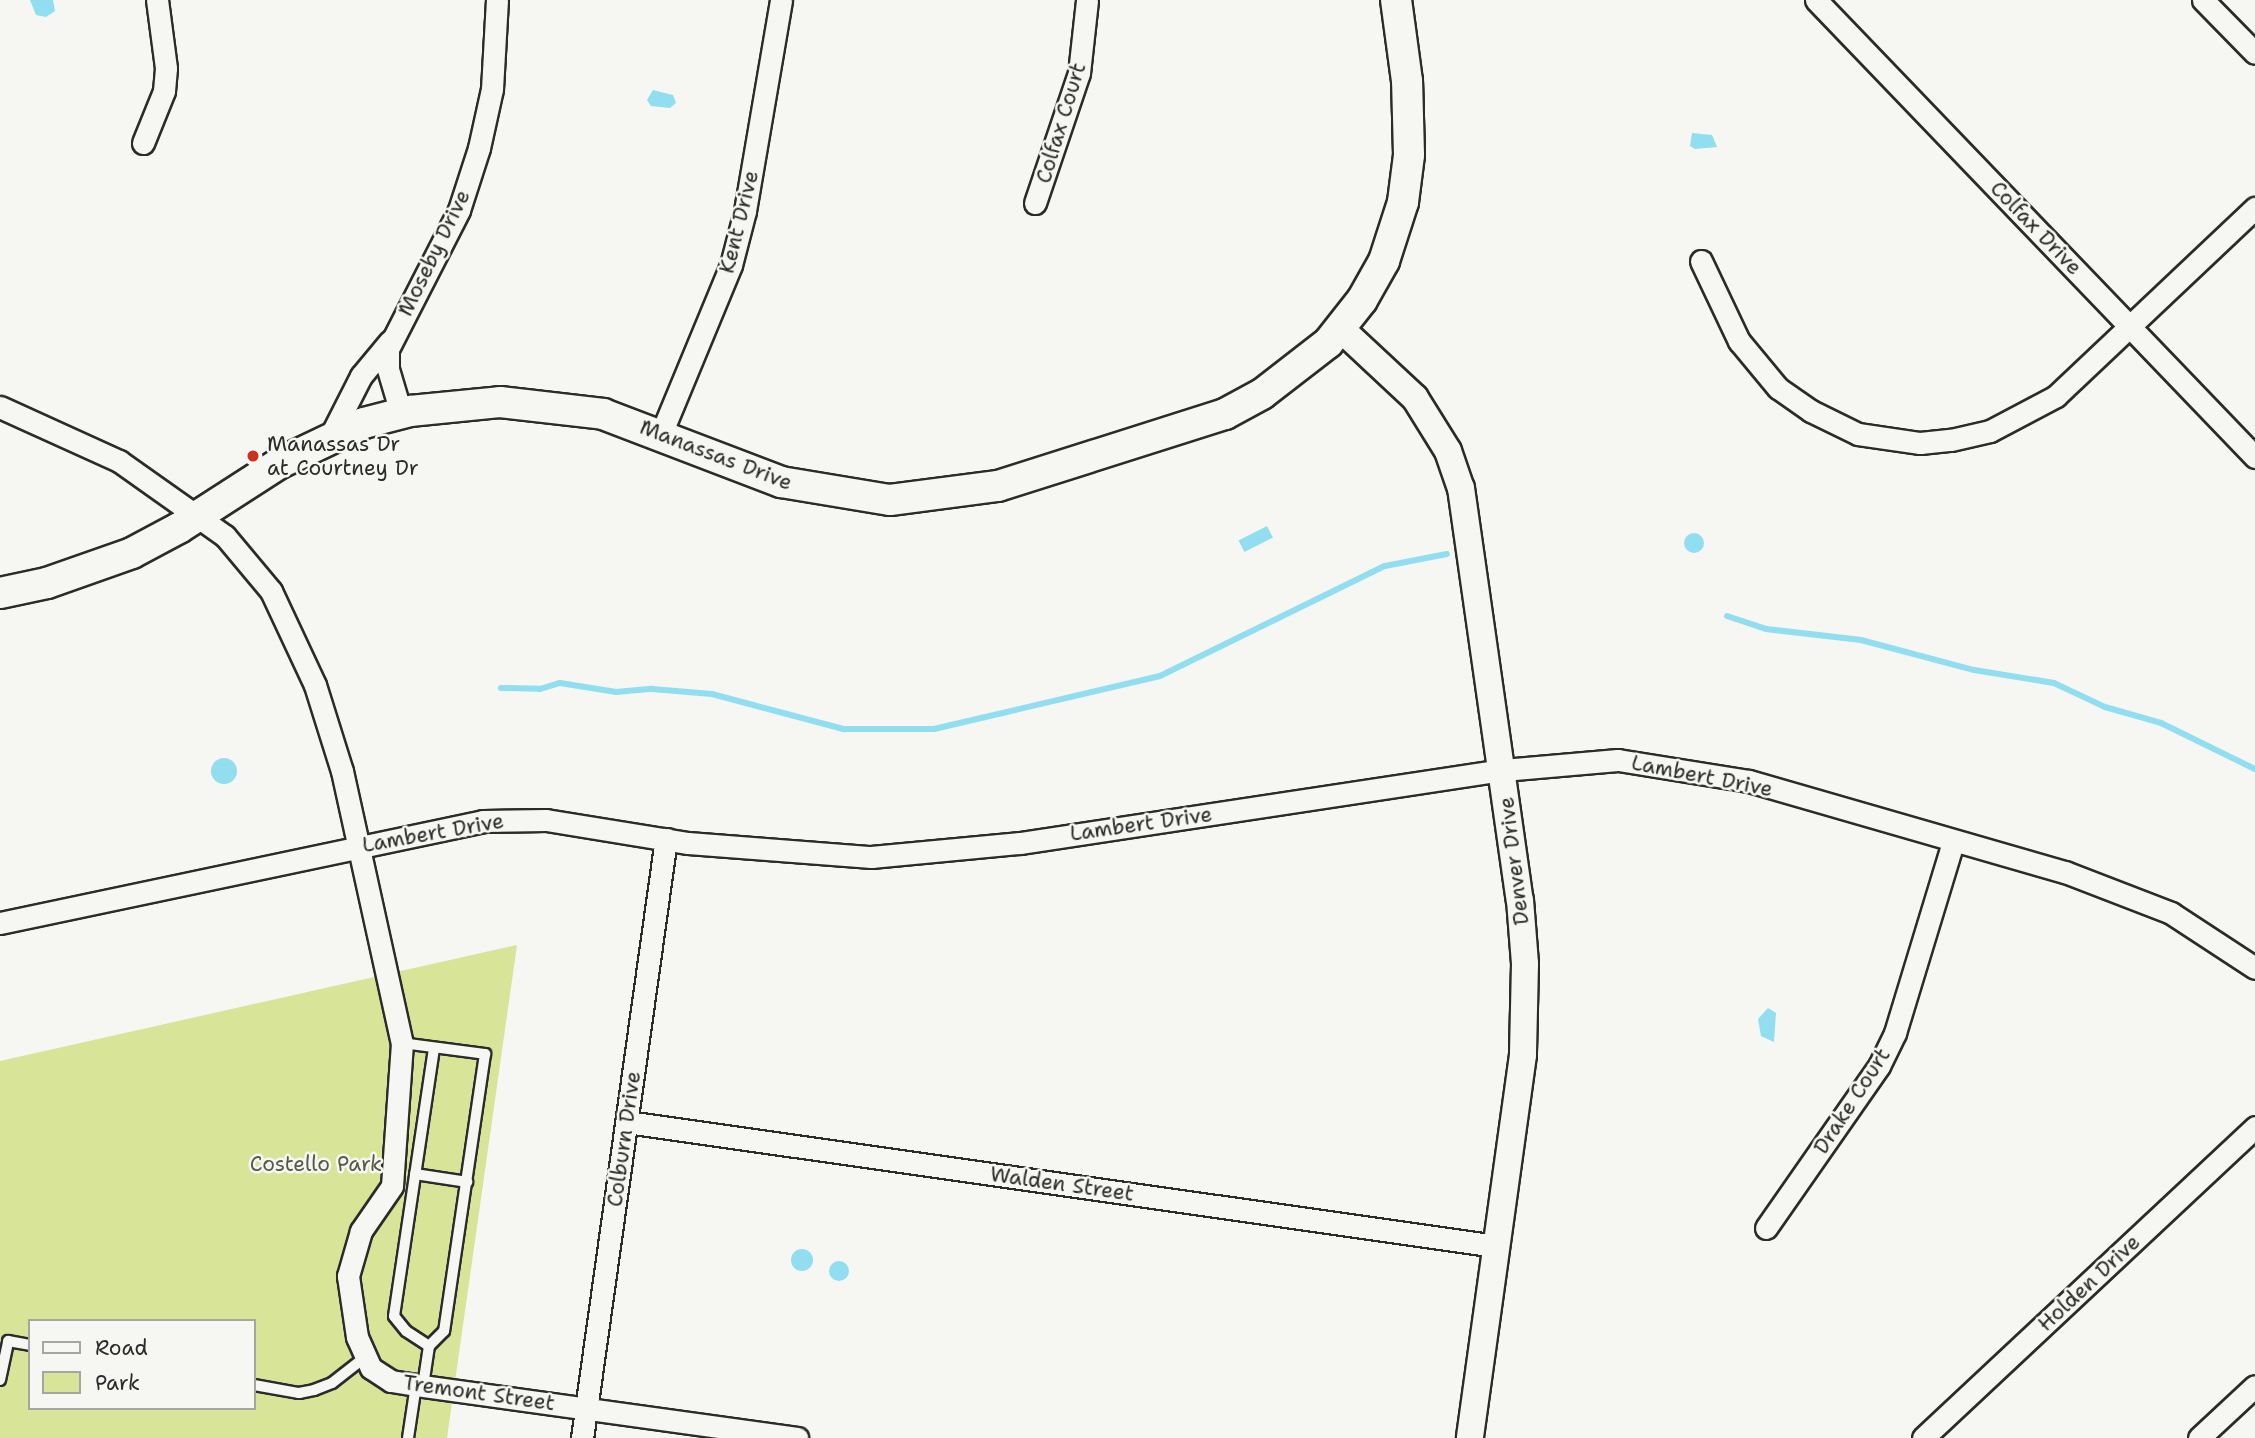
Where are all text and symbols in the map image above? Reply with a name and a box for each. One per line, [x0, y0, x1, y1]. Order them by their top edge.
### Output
street label: Colfax Court [1031, 60, 1091, 186]
street label: Kent Drive [714, 168, 764, 276]
street label: Colfax Drive [1985, 176, 2087, 280]
street label: Moseby Drive [393, 186, 475, 320]
street label: Manassas Drive [636, 414, 796, 496]
place label: Manassas Dr at Courtney Dr [267, 431, 419, 481]
marker: Manassas Dr at Courtney Dr [245, 448, 261, 464]
street label: Lambert Drive [1629, 750, 1775, 802]
street label: Denver Drive [1494, 796, 1534, 926]
street label: Lambert Drive [1068, 802, 1214, 846]
street label: Lambert Drive [360, 808, 506, 858]
street label: Drake Court [1808, 1043, 1896, 1159]
street label: Colburn Drive [602, 1070, 646, 1208]
park label: Costello Park [250, 1151, 382, 1177]
street label: Walden Street [989, 1161, 1135, 1207]
street label: Holden Drive [2033, 1229, 2145, 1337]
legend [28, 1319, 256, 1410]
text: Road [95, 1334, 148, 1362]
text: Park [95, 1369, 140, 1397]
street label: Tremont Street [402, 1370, 556, 1416]

